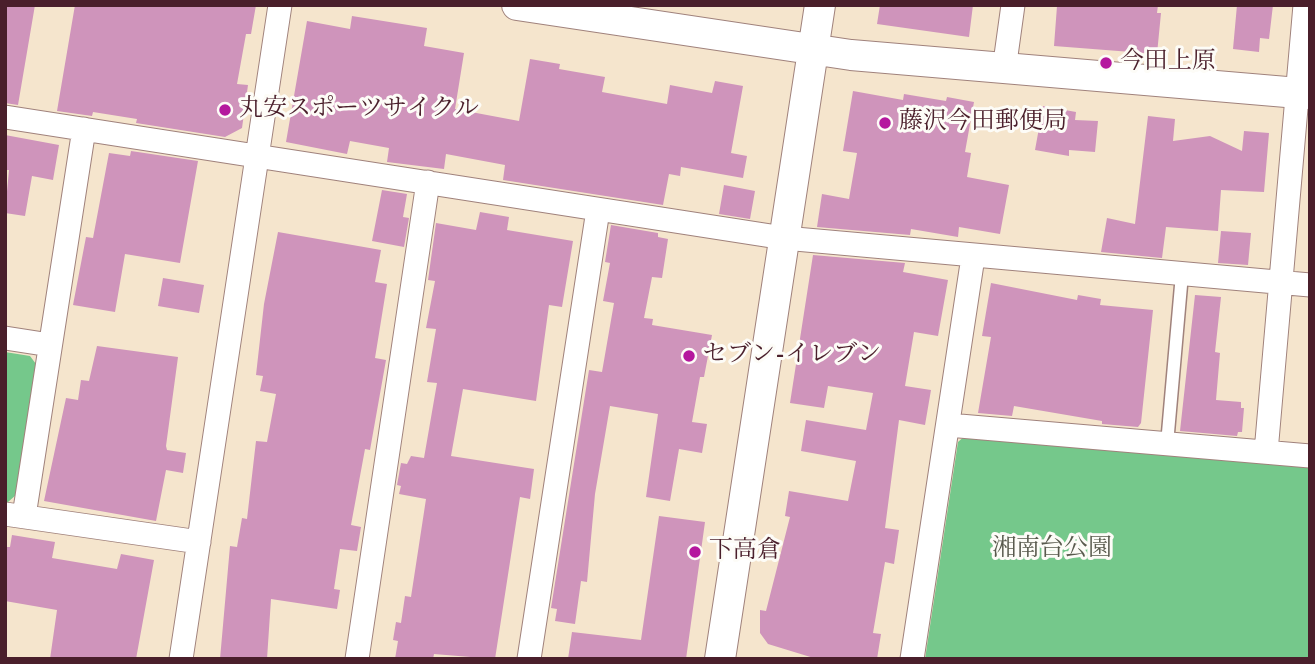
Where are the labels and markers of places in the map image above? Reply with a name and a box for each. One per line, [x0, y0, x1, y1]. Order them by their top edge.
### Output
place label: 今田上原 [1120, 49, 1216, 77]
marker: 今田上原 [1098, 55, 1114, 71]
place label: 丸安スポーツサイクル [239, 96, 479, 124]
marker: 丸安スポーツサイクル [217, 102, 233, 118]
place label: 藤沢今田郵便局 [899, 109, 1067, 137]
marker: 藤沢今田郵便局 [877, 115, 893, 131]
place label: セブン-イレブン [703, 342, 881, 370]
marker: セブン-イレブン [681, 348, 697, 364]
place label: 下高倉 [709, 538, 781, 566]
marker: 下高倉 [687, 544, 703, 560]

